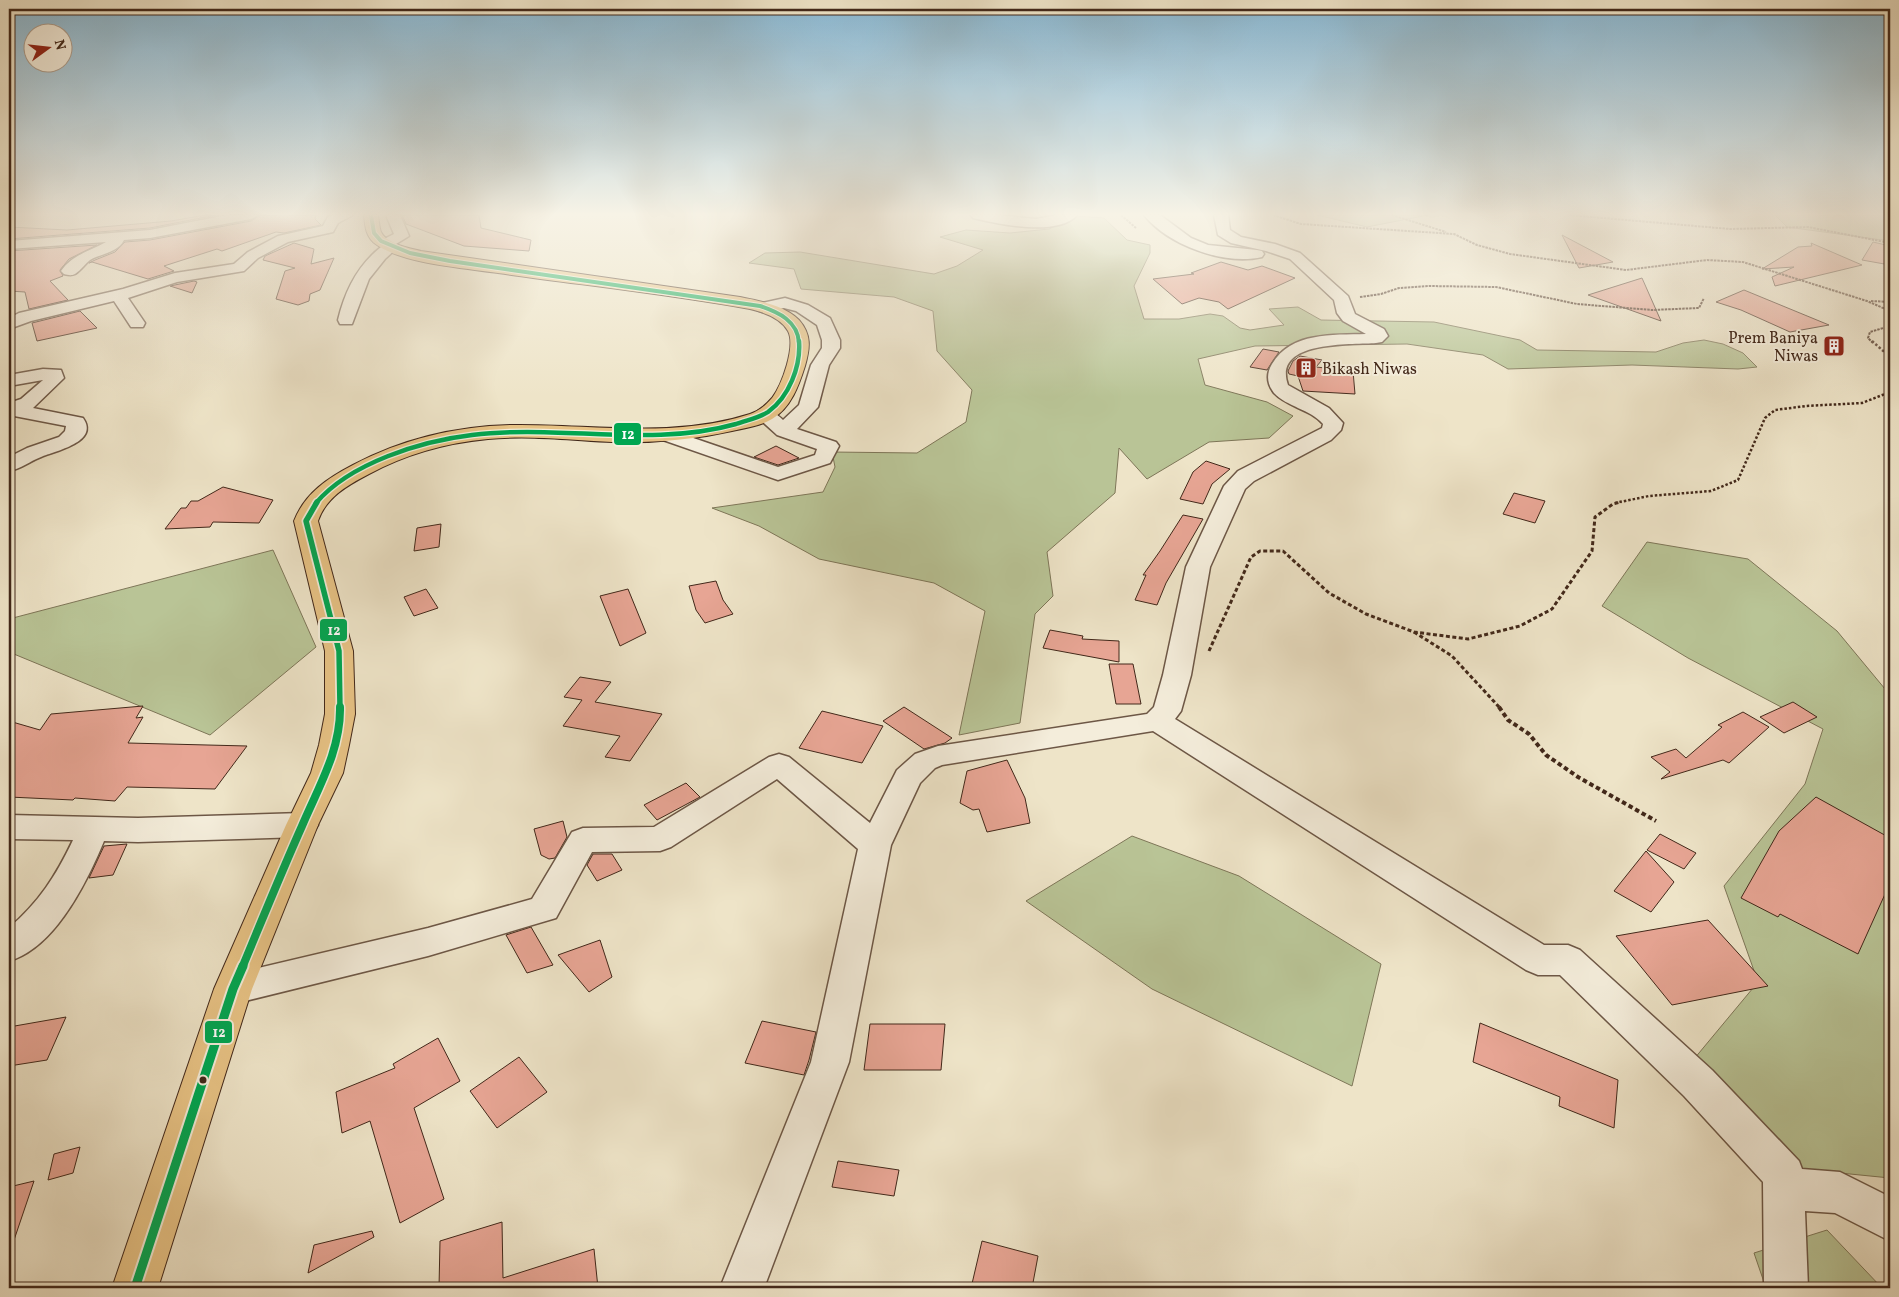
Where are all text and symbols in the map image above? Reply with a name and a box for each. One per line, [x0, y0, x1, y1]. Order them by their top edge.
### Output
north arrow [22, 22, 72, 72]
text: N [49, 38, 70, 52]
place label: Prem Baniya Niwas [1728, 328, 1818, 368]
building icon: Prem Baniya Niwas [1822, 334, 1846, 358]
building icon: Bikash Niwas [1294, 356, 1318, 380]
place label: Bikash Niwas [1322, 359, 1417, 381]
line badge: 12 [613, 422, 642, 446]
text: 12 [622, 426, 634, 445]
line badge: 12 [319, 618, 348, 642]
text: 12 [328, 622, 340, 641]
line badge: 12 [204, 1020, 233, 1044]
text: 12 [213, 1024, 225, 1043]
unlabelled marker [198, 1075, 208, 1085]

